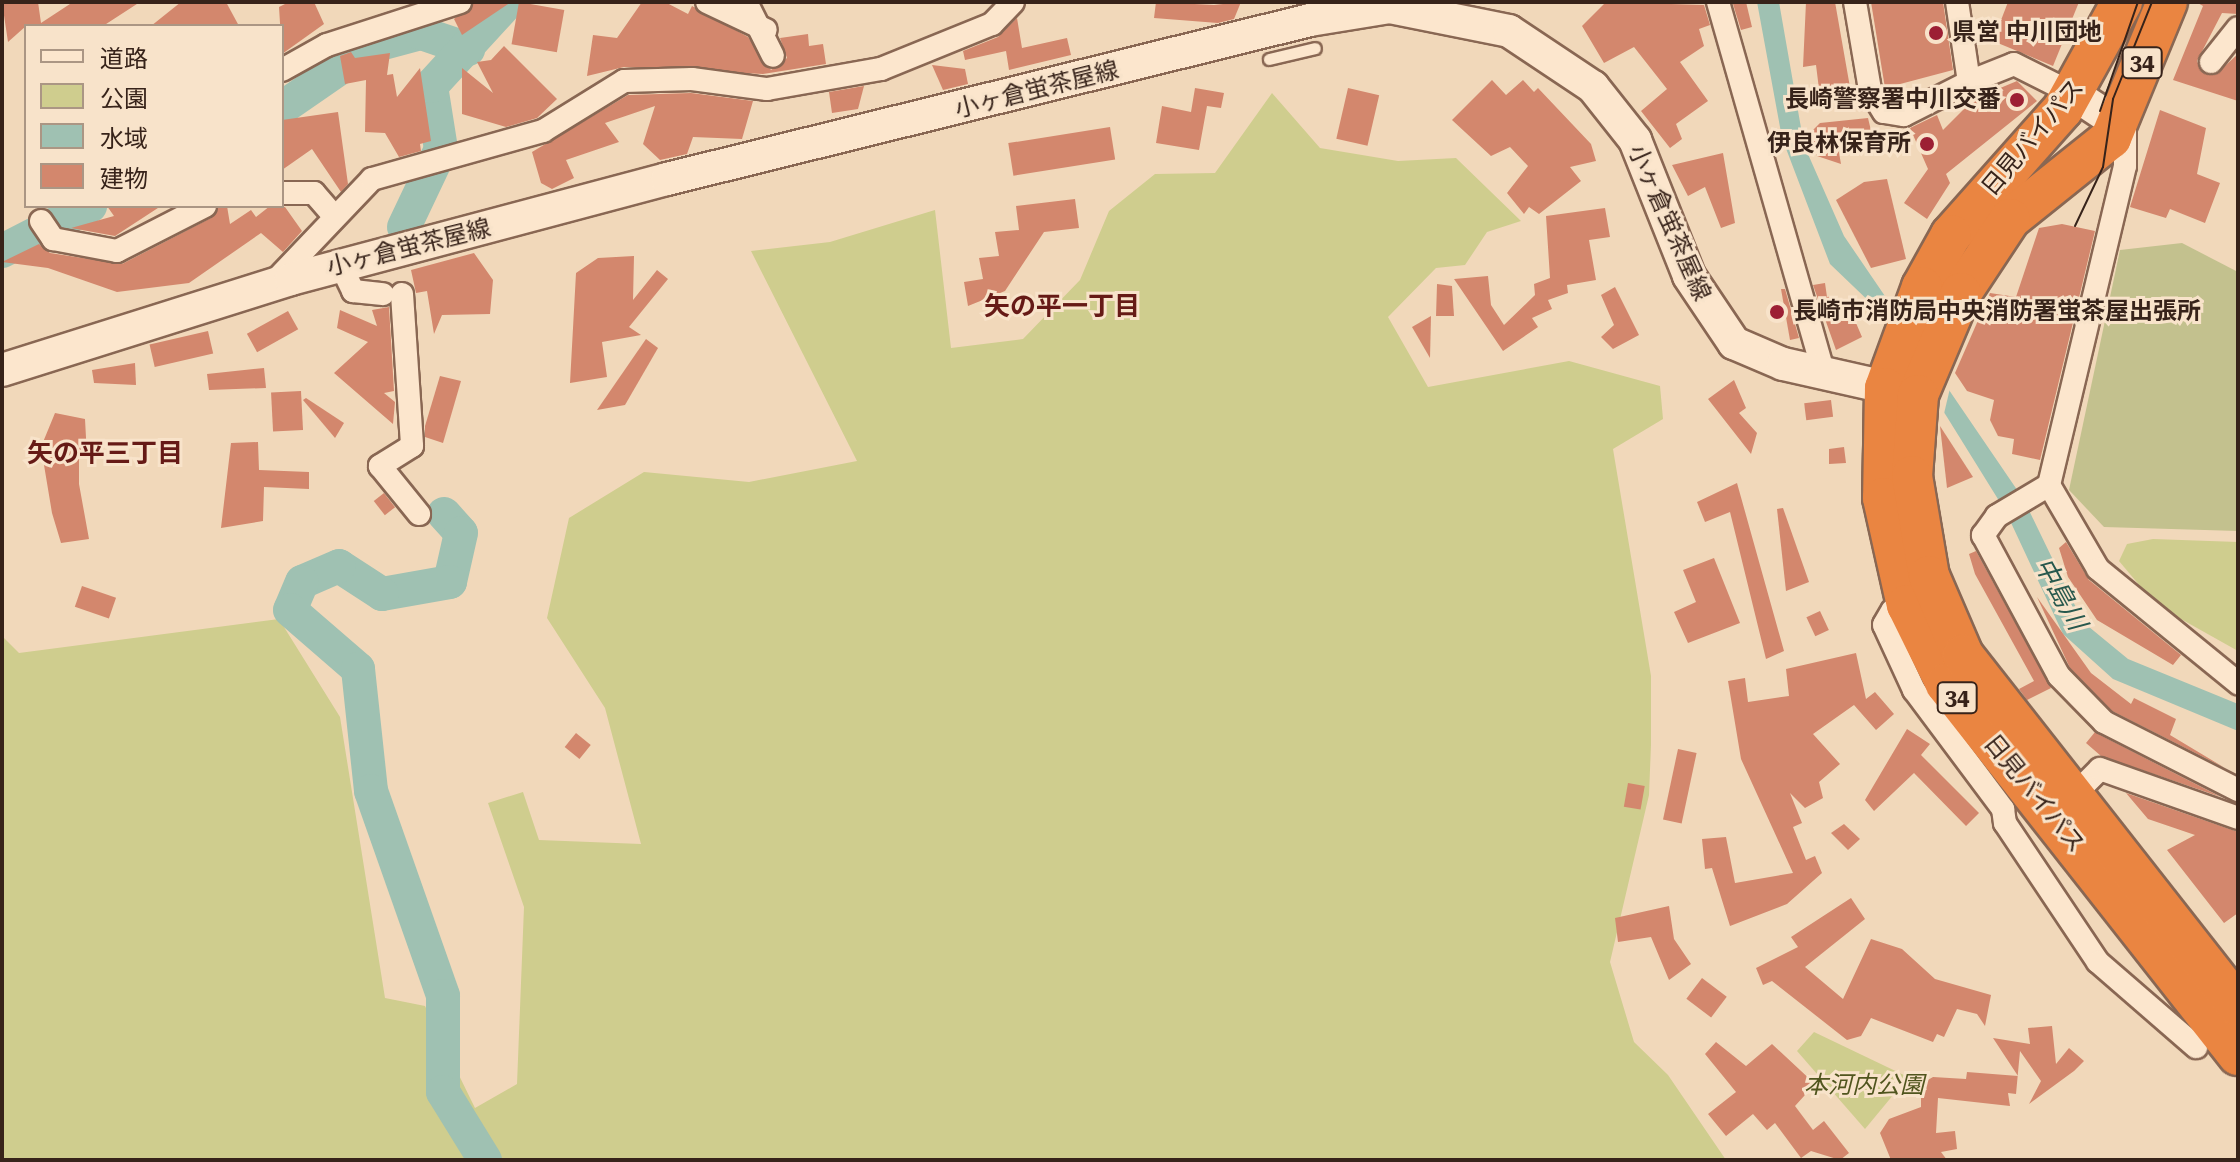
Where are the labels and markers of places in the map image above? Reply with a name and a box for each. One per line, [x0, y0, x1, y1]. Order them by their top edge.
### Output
place label: 県営 中川団地 [1952, 19, 2102, 47]
marker: 県営 中川団地 [1927, 24, 1945, 42]
place label: 長崎警察署中川交番 [1785, 86, 2001, 114]
marker: 長崎警察署中川交番 [2008, 91, 2026, 109]
place label: 伊良林保育所 [1767, 130, 1911, 158]
marker: 伊良林保育所 [1918, 135, 1936, 153]
place label: 長崎市消防局中央消防署蛍茶屋出張所 [1793, 298, 2201, 326]
marker: 長崎市消防局中央消防署蛍茶屋出張所 [1768, 303, 1786, 321]

